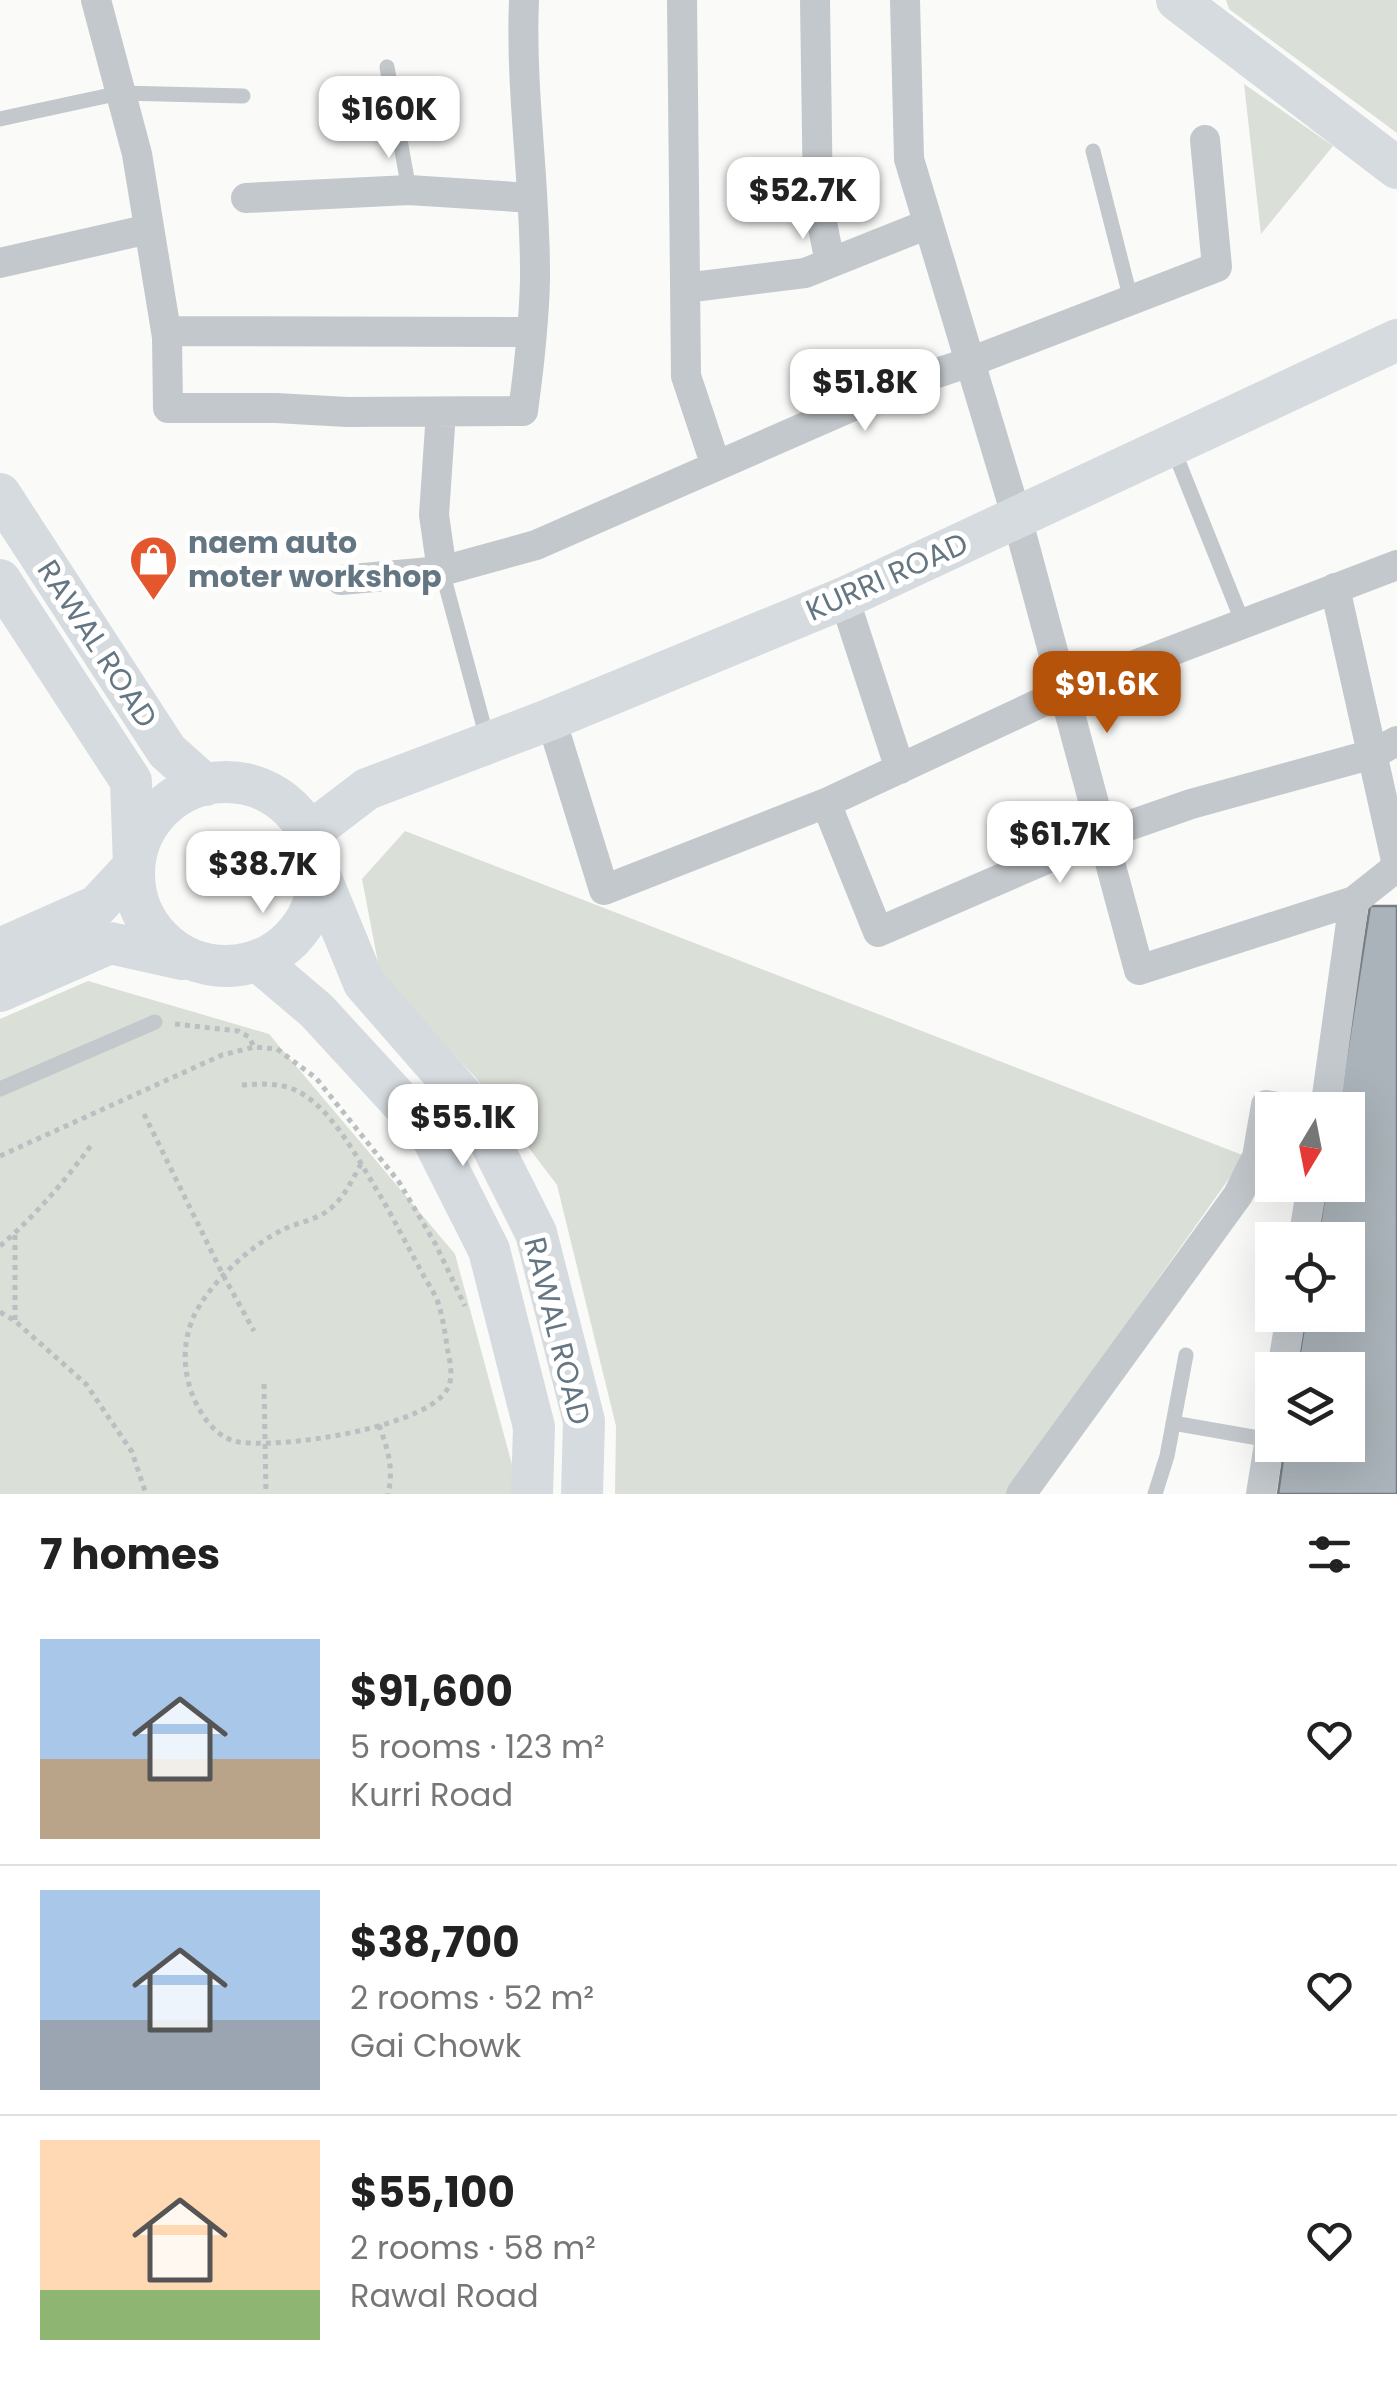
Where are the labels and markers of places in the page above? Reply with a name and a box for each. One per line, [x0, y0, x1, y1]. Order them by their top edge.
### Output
pin: $160K [319, 76, 459, 161]
pin: $52.7K [722, 157, 884, 242]
pin: $51.8K [784, 349, 946, 434]
place label: naem auto moter workshop [188, 521, 442, 598]
shop icon: naem auto moter workshop [127, 534, 179, 602]
pin: $91.6K [1026, 651, 1188, 736]
pin: $61.7K [979, 801, 1141, 886]
pin: $38.7K [182, 831, 344, 916]
pin: $55.1K [382, 1084, 544, 1169]

